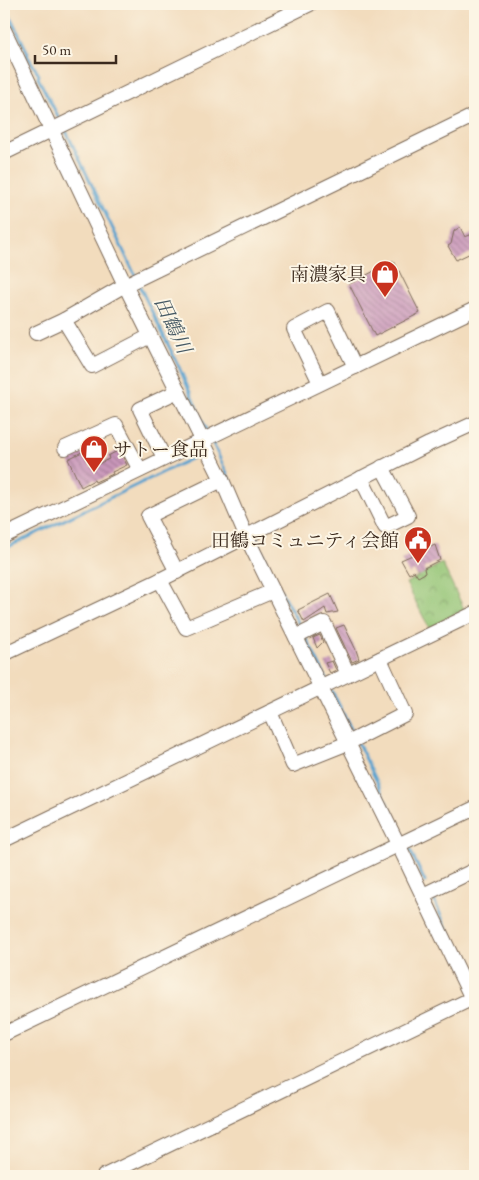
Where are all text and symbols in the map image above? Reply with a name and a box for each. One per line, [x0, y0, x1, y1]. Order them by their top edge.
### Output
scale bar [35, 32, 116, 64]
text: 50 m [42, 40, 71, 59]
shop icon: 南濃家具 [370, 259, 400, 298]
place label: 南濃家具 [290, 262, 366, 287]
water label: 田鶴川 [149, 292, 198, 359]
shop icon: サトー食品 [79, 434, 109, 473]
place label: サトー食品 [113, 437, 208, 462]
public building icon: 田鶴コミュニティ会館 [403, 525, 433, 564]
place label: 田鶴コミュニティ会館 [211, 528, 399, 553]

